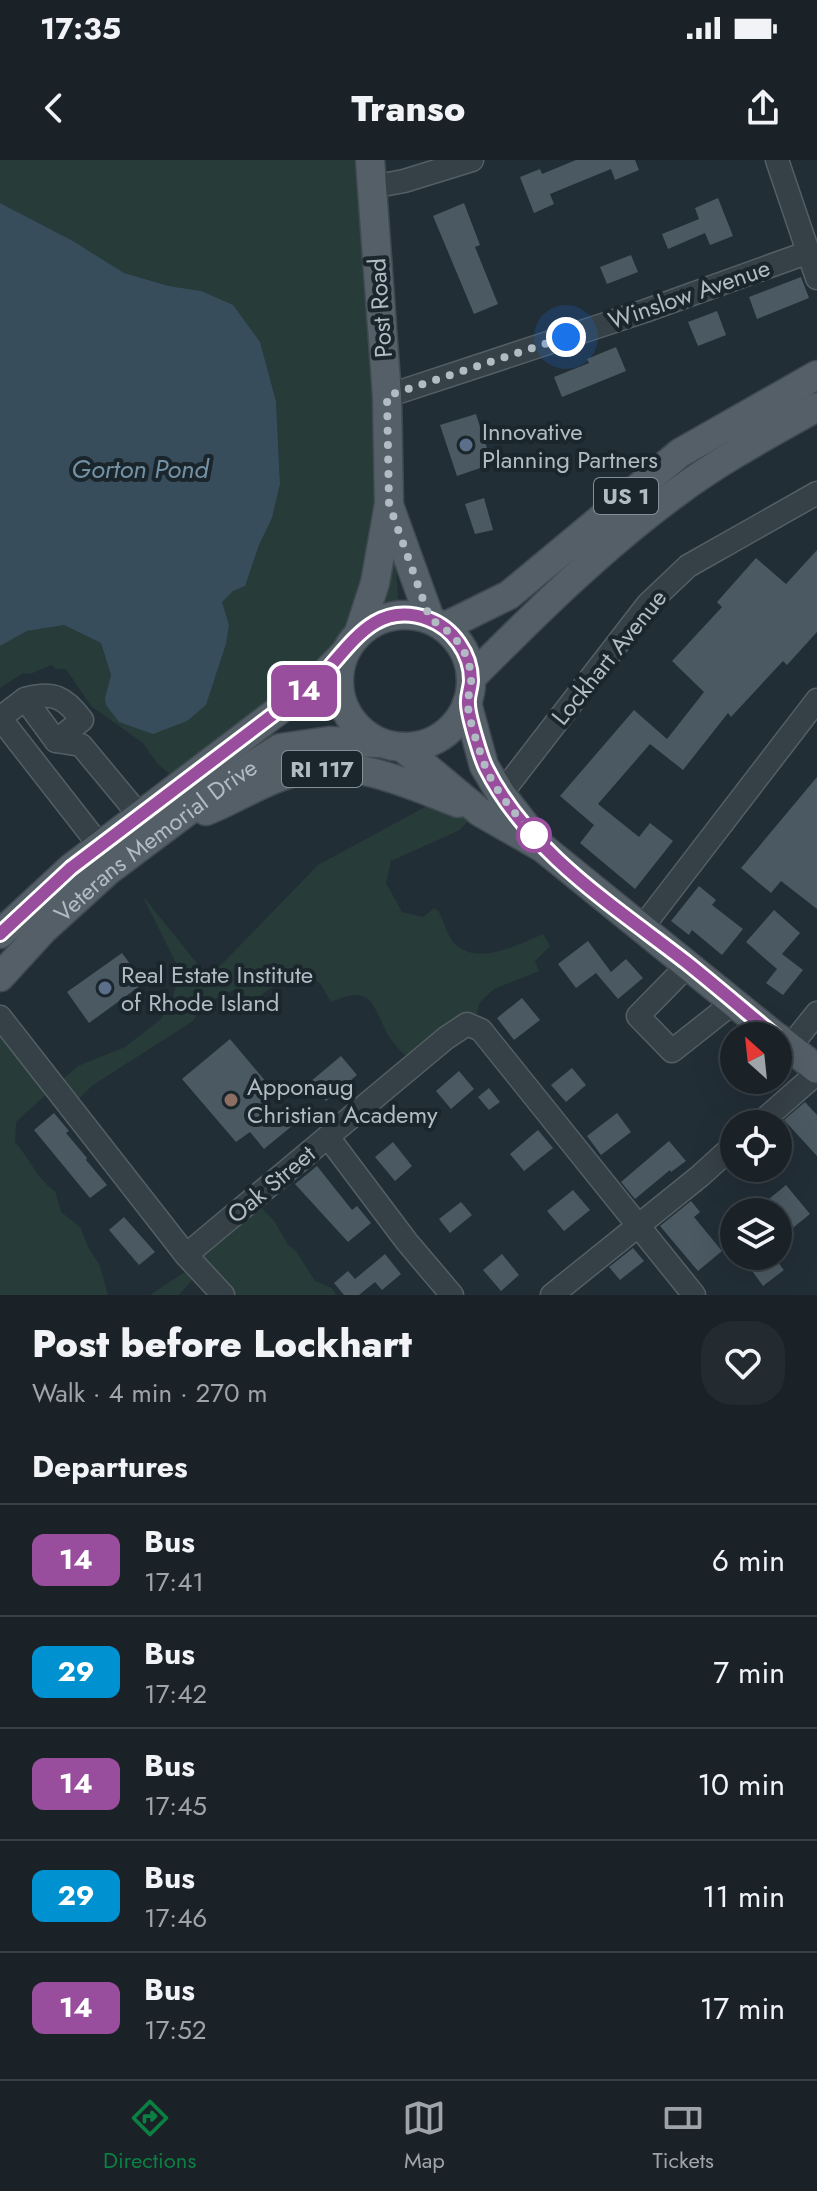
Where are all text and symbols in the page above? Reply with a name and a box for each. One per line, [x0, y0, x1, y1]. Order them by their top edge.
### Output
text: 17:35 [40, 7, 121, 50]
text: Transo [352, 82, 465, 134]
icon: back [32, 86, 76, 130]
icon: share [741, 86, 785, 130]
street label: Winslow Avenue [603, 250, 775, 338]
street label: Post Road [359, 257, 401, 359]
your location [546, 317, 586, 357]
place label: Innovative Planning Partners [482, 414, 658, 477]
marker: Innovative Planning Partners [457, 436, 475, 454]
water label: Gorton Pond [71, 450, 210, 488]
road number: US 1 [594, 478, 658, 514]
street label: Lockhart Avenue [543, 581, 675, 733]
line badge: 14 [268, 665, 340, 717]
text: 14 [287, 670, 321, 711]
street label: Veterans Memorial Drive [46, 749, 264, 930]
road number: RI 117 [282, 751, 362, 787]
unlabelled marker [517, 818, 551, 852]
place label: Real Estate Institute of Rhode Island [121, 957, 313, 1020]
marker: Real Estate Institute of Rhode Island [96, 979, 114, 997]
north arrow [720, 1022, 792, 1094]
map controls [720, 1022, 792, 1270]
place label: Apponaug Christian Academy [247, 1069, 438, 1132]
marker: Apponaug Christian Academy [222, 1091, 240, 1109]
button: locate [720, 1110, 792, 1182]
street label: Oak Street [219, 1137, 323, 1231]
button: layers [720, 1198, 792, 1270]
text: Post before Lockhart [32, 1316, 412, 1371]
button: heart [701, 1321, 785, 1405]
text: Walk · 4 min · 270 m [32, 1374, 268, 1412]
text: Departures [32, 1445, 188, 1488]
text: Bus [144, 1520, 195, 1563]
text: 14 [59, 1539, 93, 1580]
text: 6 min [712, 1539, 785, 1582]
text: 17:41 [144, 1563, 204, 1601]
text: Bus [144, 1632, 195, 1675]
text: 29 [57, 1651, 95, 1692]
text: 7 min [713, 1651, 785, 1694]
text: 17:42 [144, 1675, 207, 1713]
text: Bus [144, 1744, 195, 1787]
text: 14 [59, 1763, 93, 1804]
text: 10 min [698, 1763, 785, 1806]
text: 17:45 [144, 1787, 207, 1825]
text: Bus [144, 1856, 195, 1899]
text: 29 [57, 1875, 95, 1916]
text: 11 min [702, 1875, 785, 1918]
text: 17:46 [144, 1899, 207, 1937]
text: Bus [144, 1968, 195, 2011]
text: 14 [59, 1987, 93, 2028]
text: 17 min [700, 1987, 785, 2030]
text: 17:52 [144, 2011, 207, 2049]
tab: Directions [103, 2096, 196, 2176]
tab: Map [402, 2096, 446, 2176]
tab: Tickets [653, 2096, 714, 2176]

